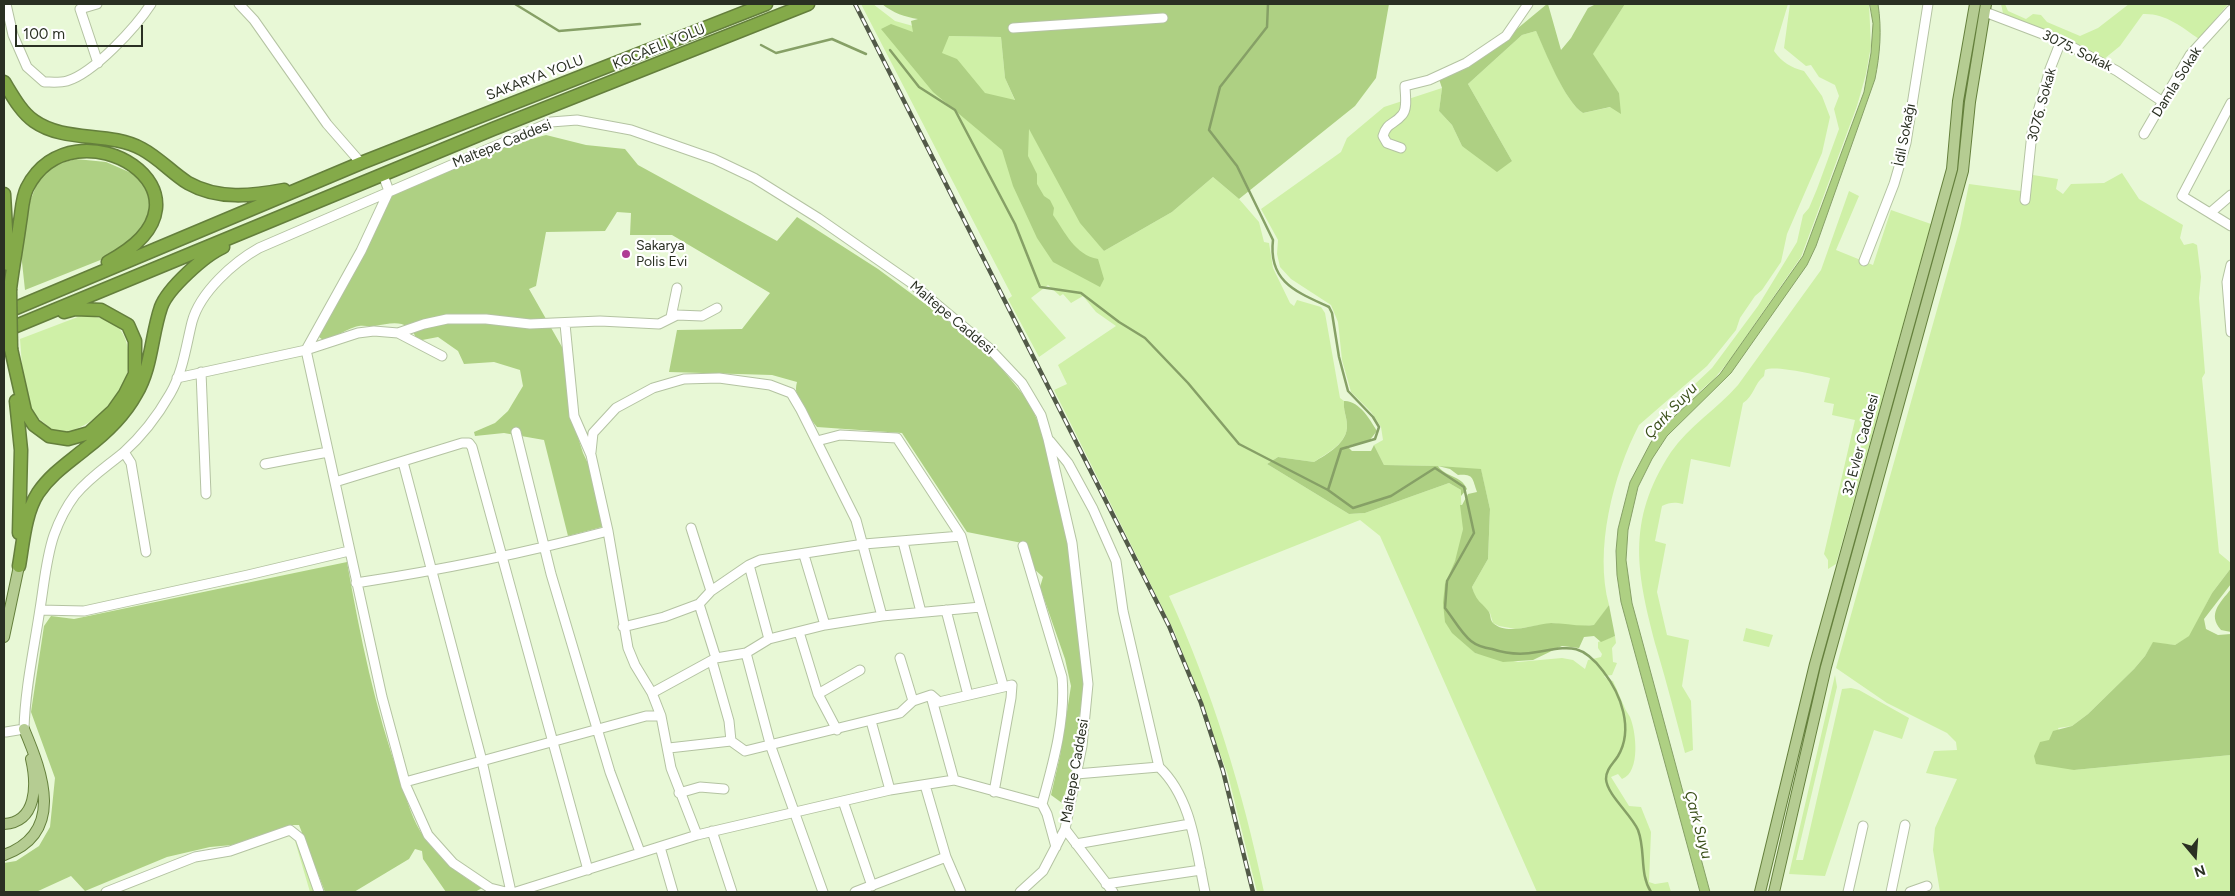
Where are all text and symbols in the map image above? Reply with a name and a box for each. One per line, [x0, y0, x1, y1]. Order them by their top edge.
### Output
scale bar [18, 15, 145, 47]
street label: KOCAELİ YOLU [610, 21, 708, 73]
text: 100 m [23, 25, 65, 43]
street label: 3075. Sokak [2039, 27, 2115, 75]
street label: Damla Sokak [2149, 44, 2205, 120]
street label: SAKARYA YOLU [484, 52, 586, 104]
street label: 3076. Sokak [2024, 66, 2060, 144]
street label: İdil Sokağı [1891, 102, 1919, 168]
street label: Maltepe Caddesi [450, 116, 554, 172]
place label: Sakarya Polis Evi [636, 238, 687, 270]
marker: Sakarya Polis Evi [620, 248, 632, 260]
street label: Maltepe Caddesi [906, 278, 998, 358]
water label: Çark Suyu [1641, 379, 1701, 443]
street label: 32 Evler Caddesi [1839, 392, 1883, 498]
street label: Maltepe Caddesi [1058, 718, 1092, 824]
water label: Çark Suyu [1680, 789, 1716, 861]
north arrow [2170, 831, 2220, 881]
text: N [2192, 861, 2208, 880]

